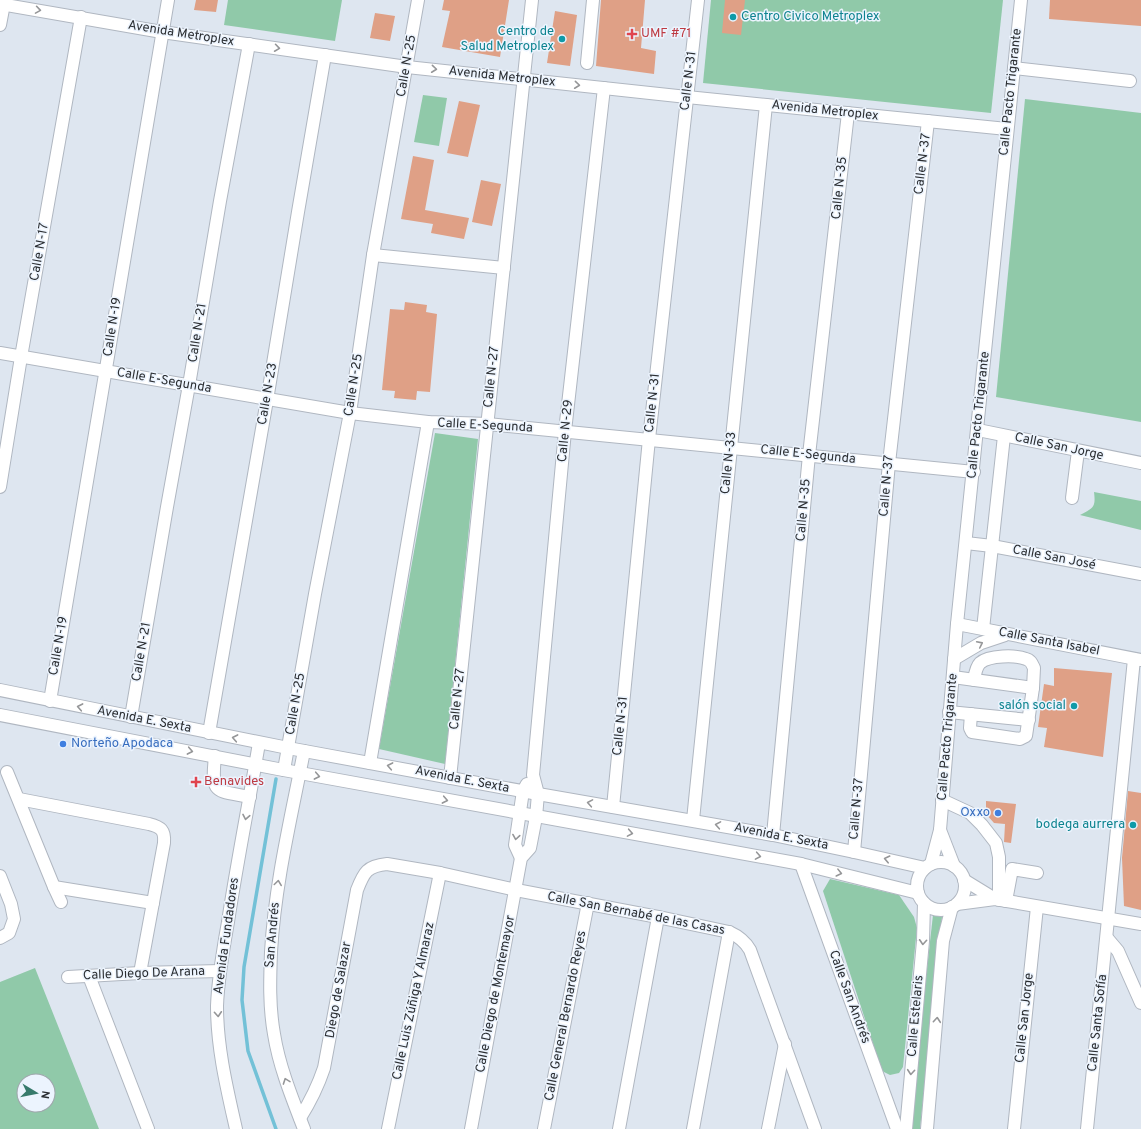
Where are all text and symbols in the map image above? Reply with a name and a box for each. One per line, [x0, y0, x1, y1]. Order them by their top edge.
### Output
one-way arrow [35, 5, 42, 14]
place label: Centro Civico Metroplex [741, 9, 880, 25]
marker: Centro Civico Metroplex [728, 12, 738, 22]
street label: Avenida Metroplex [127, 18, 236, 50]
place label: Centro de Salud Metroplex [461, 24, 554, 55]
place label: UMF #71 [641, 26, 691, 42]
marker: UMF #71 [626, 28, 638, 40]
street label: Calle Pacto Trigarante [996, 28, 1026, 156]
street label: Calle N-25 [394, 34, 420, 98]
marker: Centro de Salud Metroplex [557, 34, 567, 44]
one-way arrow [274, 43, 280, 52]
street label: Calle N-31 [677, 50, 701, 112]
street label: Avenida Metroplex [448, 63, 557, 91]
one-way arrow [431, 65, 437, 74]
one-way arrow [574, 80, 580, 89]
street label: Avenida Metroplex [771, 97, 880, 125]
street label: Calle N-37 [911, 132, 935, 196]
street label: Calle N-35 [829, 156, 851, 220]
street label: Calle N-17 [27, 222, 53, 282]
street label: Calle N-19 [100, 296, 126, 358]
street label: Calle N-21 [185, 302, 211, 364]
street label: Calle N-27 [481, 345, 503, 409]
street label: Calle Pacto Trigarante [964, 351, 994, 479]
street label: Calle N-25 [341, 353, 367, 417]
street label: Calle N-23 [255, 362, 281, 426]
street label: Calle E-Segunda [115, 365, 213, 397]
street label: Calle N-31 [642, 372, 664, 434]
street label: Calle N-29 [555, 399, 577, 463]
street label: Calle E-Segunda [437, 416, 533, 436]
street label: Calle San Jorge [1013, 430, 1105, 464]
street label: Calle N-33 [718, 431, 740, 495]
street label: Calle E-Segunda [760, 442, 856, 468]
street label: Calle N-37 [876, 454, 898, 517]
street label: Calle N-35 [793, 478, 815, 542]
street label: Calle San José [1011, 542, 1097, 574]
street label: Calle N-19 [46, 615, 72, 677]
street label: Calle N-21 [129, 621, 155, 683]
street label: Calle Santa Isabel [997, 624, 1101, 660]
one-way arrow [976, 641, 983, 649]
street label: Calle N-27 [447, 667, 469, 731]
street label: Calle N-25 [283, 672, 309, 736]
street label: Calle Pacto Trigarante [934, 673, 962, 801]
street label: Calle N-31 [610, 695, 632, 757]
place label: salón social [999, 698, 1066, 714]
marker: salón social [1069, 701, 1079, 711]
one-way arrow [77, 703, 83, 711]
street label: Avenida E. Sexta [95, 703, 193, 737]
one-way arrow [232, 734, 238, 742]
place label: Norteño Apodaca [71, 736, 173, 752]
marker: Norteño Apodaca [58, 739, 68, 749]
one-way arrow [186, 746, 193, 755]
one-way arrow [387, 763, 393, 771]
street label: Avenida E. Sexta [413, 763, 511, 797]
one-way arrow [314, 771, 320, 779]
place label: Benavides [204, 774, 264, 790]
marker: Benavides [191, 777, 201, 787]
street label: Calle N-37 [846, 777, 868, 840]
one-way arrow [442, 795, 448, 803]
one-way arrow [587, 799, 593, 808]
place label: Oxxo [960, 805, 990, 821]
marker: Oxxo [993, 808, 1003, 818]
one-way arrow [243, 814, 251, 820]
place label: bodega aurrera [1035, 817, 1125, 833]
street label: Avenida E. Sexta [732, 820, 830, 854]
marker: bodega aurrera [1128, 820, 1138, 830]
one-way arrow [715, 821, 722, 830]
one-way arrow [627, 829, 633, 837]
one-way arrow [512, 834, 521, 840]
one-way arrow [755, 852, 761, 860]
one-way arrow [884, 856, 890, 864]
one-way arrow [836, 869, 842, 877]
street label: Avenida Fundadores [211, 876, 243, 996]
one-way arrow [273, 880, 282, 887]
street label: Calle San Bernabé de las Casas [546, 889, 726, 939]
street label: San Andrés [262, 901, 284, 969]
street label: Calle Diego de Montemayor [473, 914, 519, 1074]
street label: Calle Luis Zúñiga Y Almaraz [389, 921, 439, 1081]
street label: Calle General Bernardo Reyes [542, 929, 590, 1103]
one-way arrow [919, 939, 928, 945]
street label: Diego de Salazar [323, 940, 355, 1040]
street label: Calle San Andrés [825, 948, 873, 1046]
street label: Calle Diego De Arana [83, 964, 205, 984]
street label: Calle San Jorge [1012, 972, 1038, 1064]
street label: Calle Santa Sofía [1085, 973, 1111, 1073]
street label: Calle Estelaris [904, 974, 928, 1058]
one-way arrow [213, 1011, 222, 1017]
one-way arrow [932, 1017, 941, 1023]
one-way arrow [907, 1069, 916, 1075]
north arrow [16, 1073, 56, 1113]
one-way arrow [283, 1078, 291, 1085]
text: N [37, 1089, 52, 1100]

